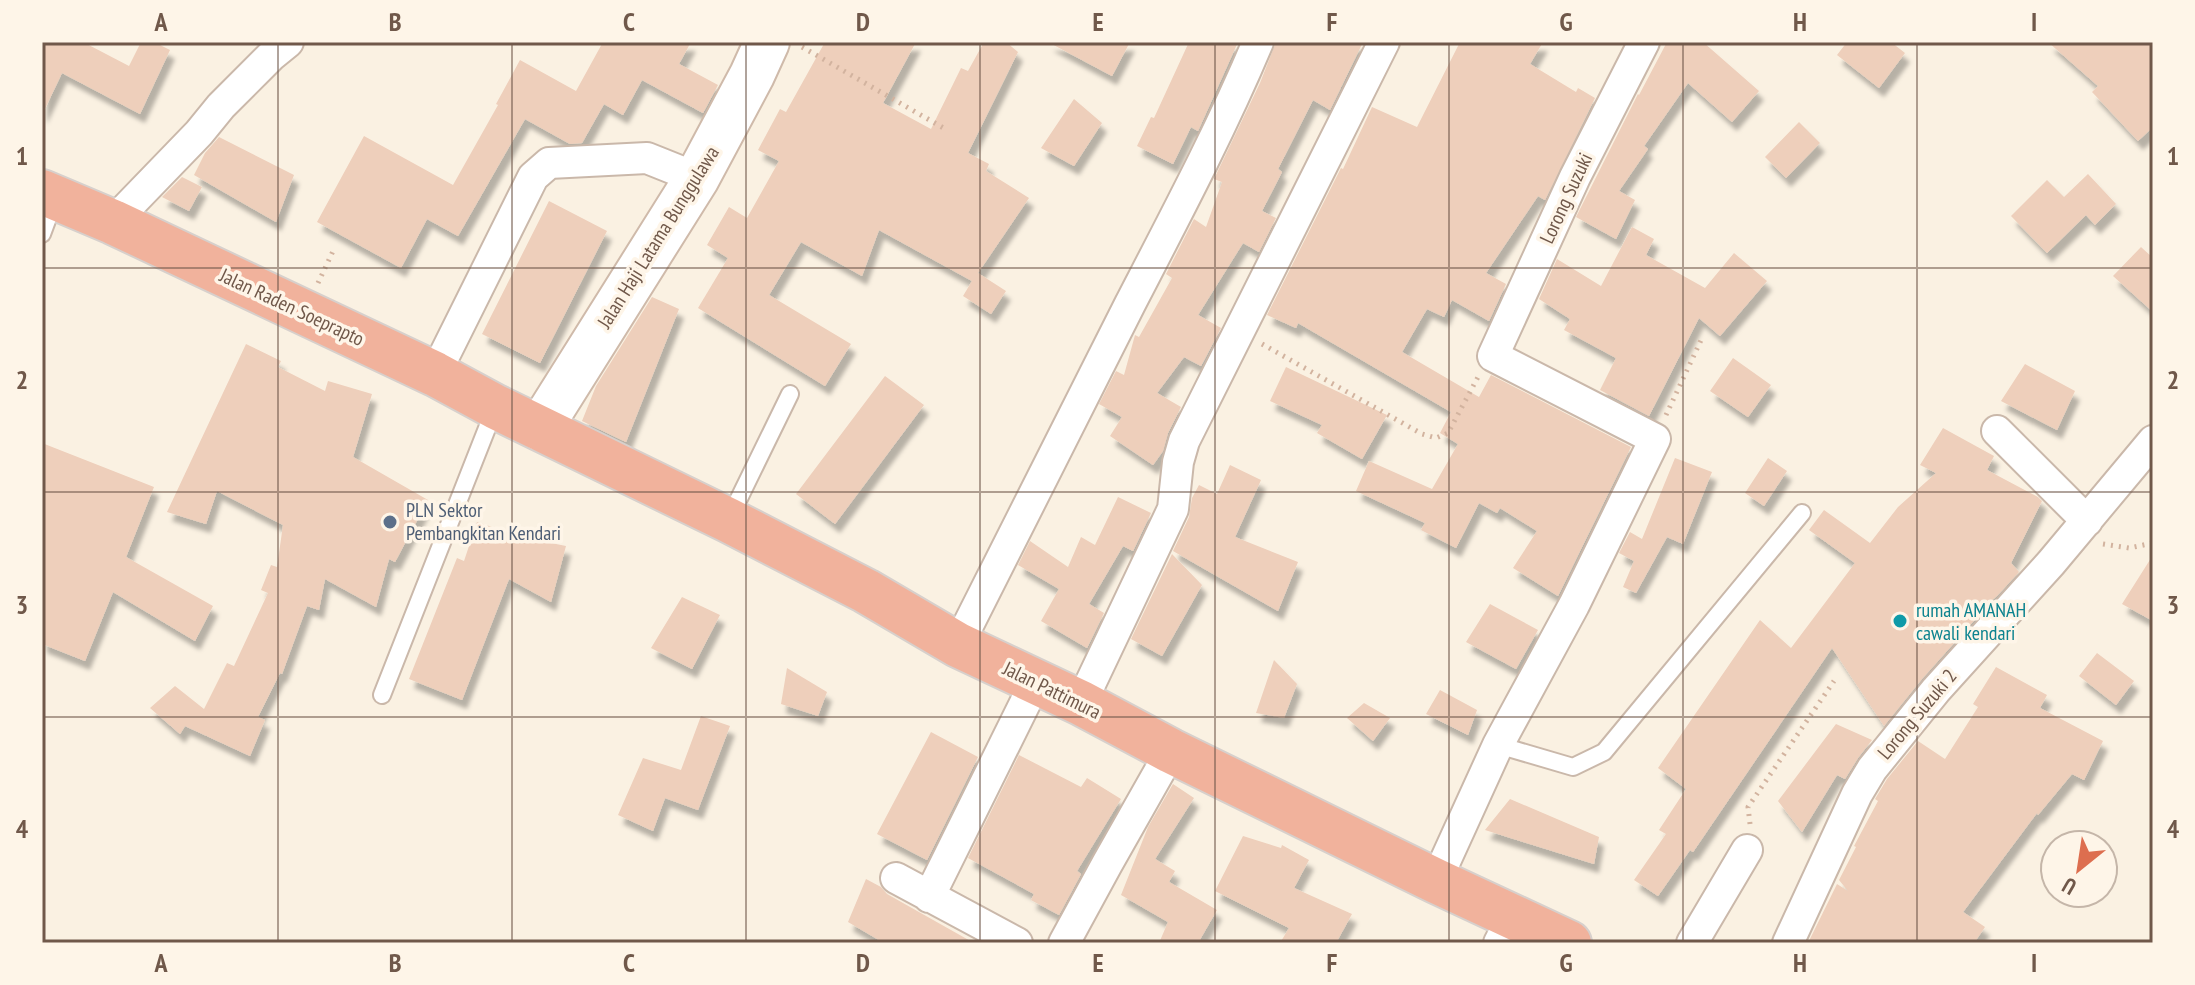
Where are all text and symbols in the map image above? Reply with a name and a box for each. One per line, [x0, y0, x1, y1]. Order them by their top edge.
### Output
text: A [153, 5, 168, 38]
text: B [389, 5, 402, 38]
text: C [623, 5, 635, 38]
text: D [856, 5, 870, 38]
text: E [1092, 5, 1104, 38]
text: F [1327, 5, 1338, 38]
text: G [1559, 5, 1573, 38]
text: H [1793, 5, 1807, 38]
text: I [2031, 5, 2037, 38]
text: 1 [16, 139, 28, 172]
text: 1 [2167, 139, 2179, 172]
street label: Jalan Haji Latama Bunggulawa [591, 141, 725, 334]
street label: Lorong Suzuki [1534, 149, 1598, 247]
street label: Jalan Raden Soeprapto [215, 262, 368, 352]
text: 2 [16, 363, 28, 396]
text: 2 [2167, 363, 2179, 396]
place label: PLN Sektor Pembangkitan Kendari [406, 497, 561, 546]
marker: PLN Sektor Pembangkitan Kendari [381, 513, 399, 531]
text: 3 [16, 588, 28, 621]
text: 3 [2167, 588, 2179, 621]
place label: rumah AMANAH cawali kendari [1916, 597, 2026, 646]
marker: rumah AMANAH cawali kendari [1891, 612, 1909, 630]
street label: Jalan Pattimura [998, 655, 1105, 725]
street label: Lorong Suzuki 2 [1872, 663, 1962, 765]
text: 4 [16, 812, 29, 845]
text: 4 [2167, 812, 2180, 845]
north arrow [2039, 829, 2119, 909]
text: U [2057, 871, 2081, 901]
text: A [153, 946, 168, 979]
text: B [389, 946, 402, 979]
text: C [623, 946, 635, 979]
text: D [856, 946, 870, 979]
text: E [1092, 946, 1104, 979]
text: F [1327, 946, 1338, 979]
text: G [1559, 946, 1573, 979]
text: H [1793, 946, 1807, 979]
text: I [2031, 946, 2037, 979]

